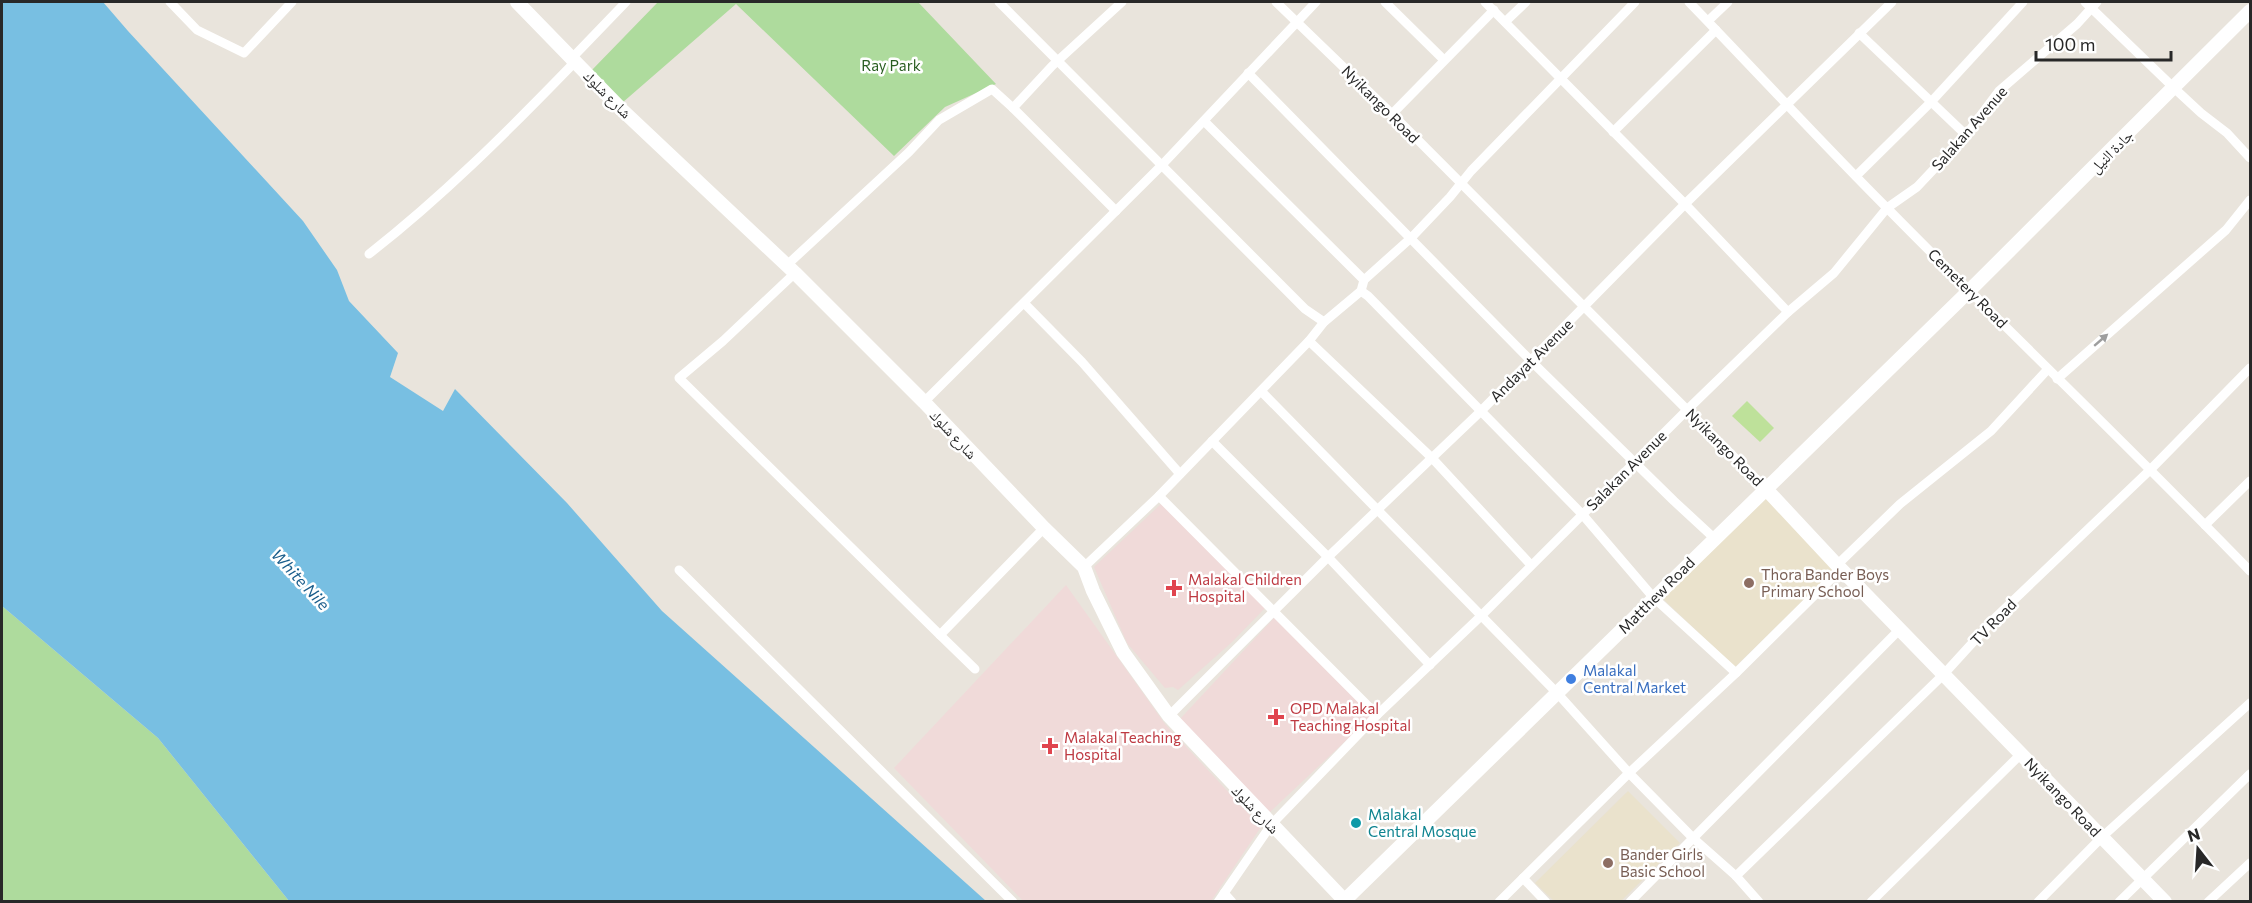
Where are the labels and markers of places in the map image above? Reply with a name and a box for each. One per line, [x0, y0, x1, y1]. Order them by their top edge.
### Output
place label: Thora Bander Boys Primary School [1761, 565, 1889, 600]
place label: Malakal Children Hospital [1188, 570, 1302, 605]
marker: Thora Bander Boys Primary School [1742, 576, 1756, 590]
marker: Malakal Children Hospital [1165, 579, 1183, 597]
place label: Malakal Central Market [1583, 661, 1686, 696]
marker: Malakal Central Market [1564, 672, 1578, 686]
place label: OPD Malakal Teaching Hospital [1290, 699, 1411, 734]
marker: OPD Malakal Teaching Hospital [1267, 708, 1285, 726]
place label: Malakal Teaching Hospital [1064, 728, 1181, 763]
marker: Malakal Teaching Hospital [1041, 737, 1059, 755]
place label: Malakal Central Mosque [1368, 805, 1476, 840]
marker: Malakal Central Mosque [1349, 816, 1363, 830]
place label: Bander Girls Basic School [1620, 845, 1705, 880]
marker: Bander Girls Basic School [1601, 856, 1615, 870]

